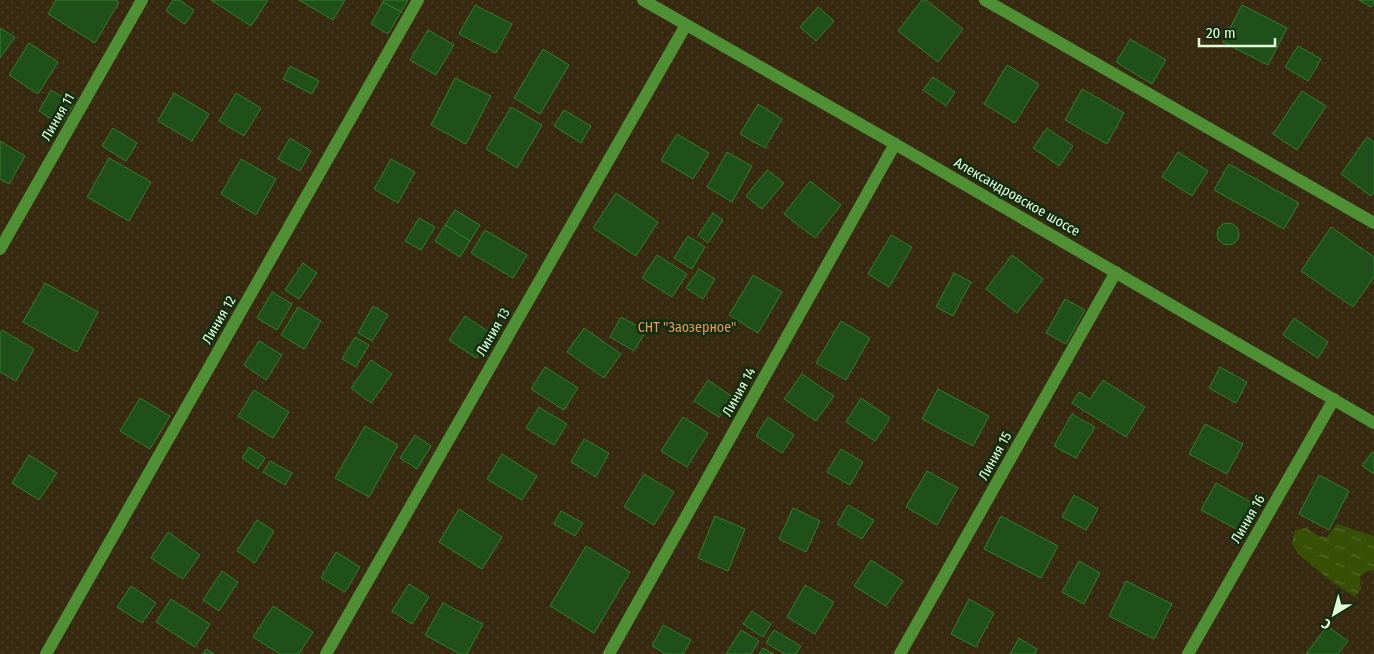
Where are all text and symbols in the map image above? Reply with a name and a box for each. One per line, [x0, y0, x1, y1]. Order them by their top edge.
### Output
scale bar [1199, 15, 1275, 47]
text: 20 m [1206, 24, 1236, 42]
street label: Линия 11 [38, 90, 78, 144]
street label: Александровское шоссе [951, 154, 1083, 240]
street label: Линия 12 [198, 293, 240, 347]
street label: Линия 13 [472, 305, 514, 359]
park label: СНТ "Заозерное" [638, 319, 736, 336]
street label: Линия 14 [719, 364, 759, 419]
street label: Линия 15 [975, 429, 1015, 483]
street label: Линия 16 [1227, 492, 1269, 546]
north arrow [1309, 589, 1359, 639]
text: С [1318, 615, 1335, 633]

